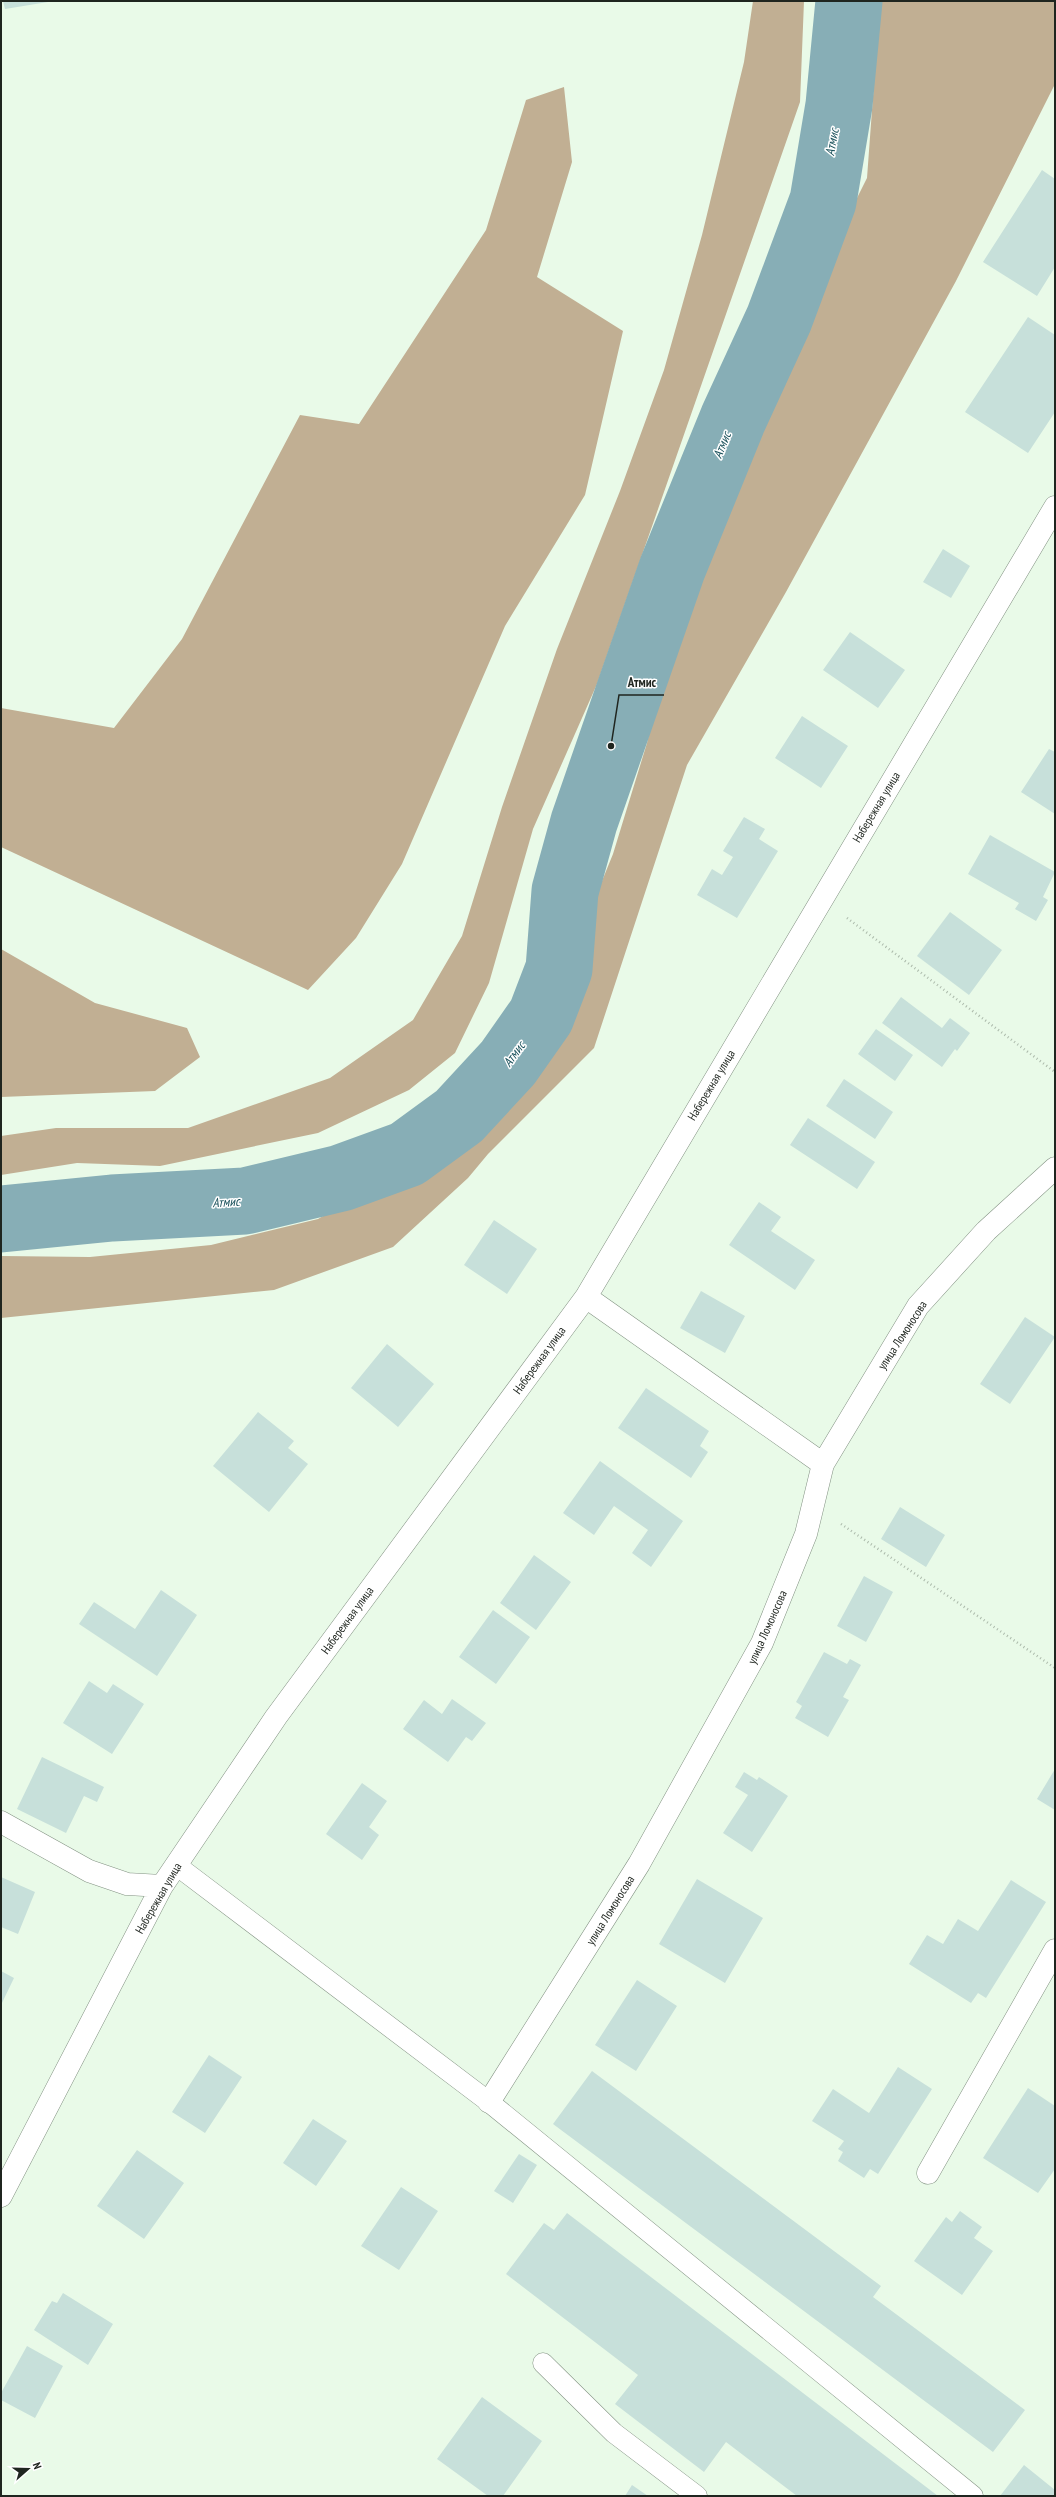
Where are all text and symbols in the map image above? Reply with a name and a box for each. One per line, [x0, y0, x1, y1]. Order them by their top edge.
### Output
water label: Атмис [821, 126, 843, 157]
water label: Атмис [709, 428, 735, 461]
callout: Атмис [619, 670, 664, 695]
text: Атмис [627, 674, 657, 691]
street label: Набережная улица [849, 769, 903, 845]
water label: Атмис [499, 1037, 530, 1070]
street label: Набережная улица [684, 1047, 738, 1123]
water label: Атмис [212, 1193, 241, 1211]
street label: улица Ломоносова [874, 1298, 930, 1372]
street label: Набережная улица [510, 1323, 569, 1397]
street label: Набережная улица [318, 1583, 377, 1657]
street label: улица Ломоносова [744, 1588, 790, 1666]
street label: Набережная улица [132, 1860, 185, 1936]
street label: улица Ломоносова [583, 1872, 637, 1948]
north arrow [8, 2449, 48, 2489]
text: N [30, 2460, 45, 2471]

